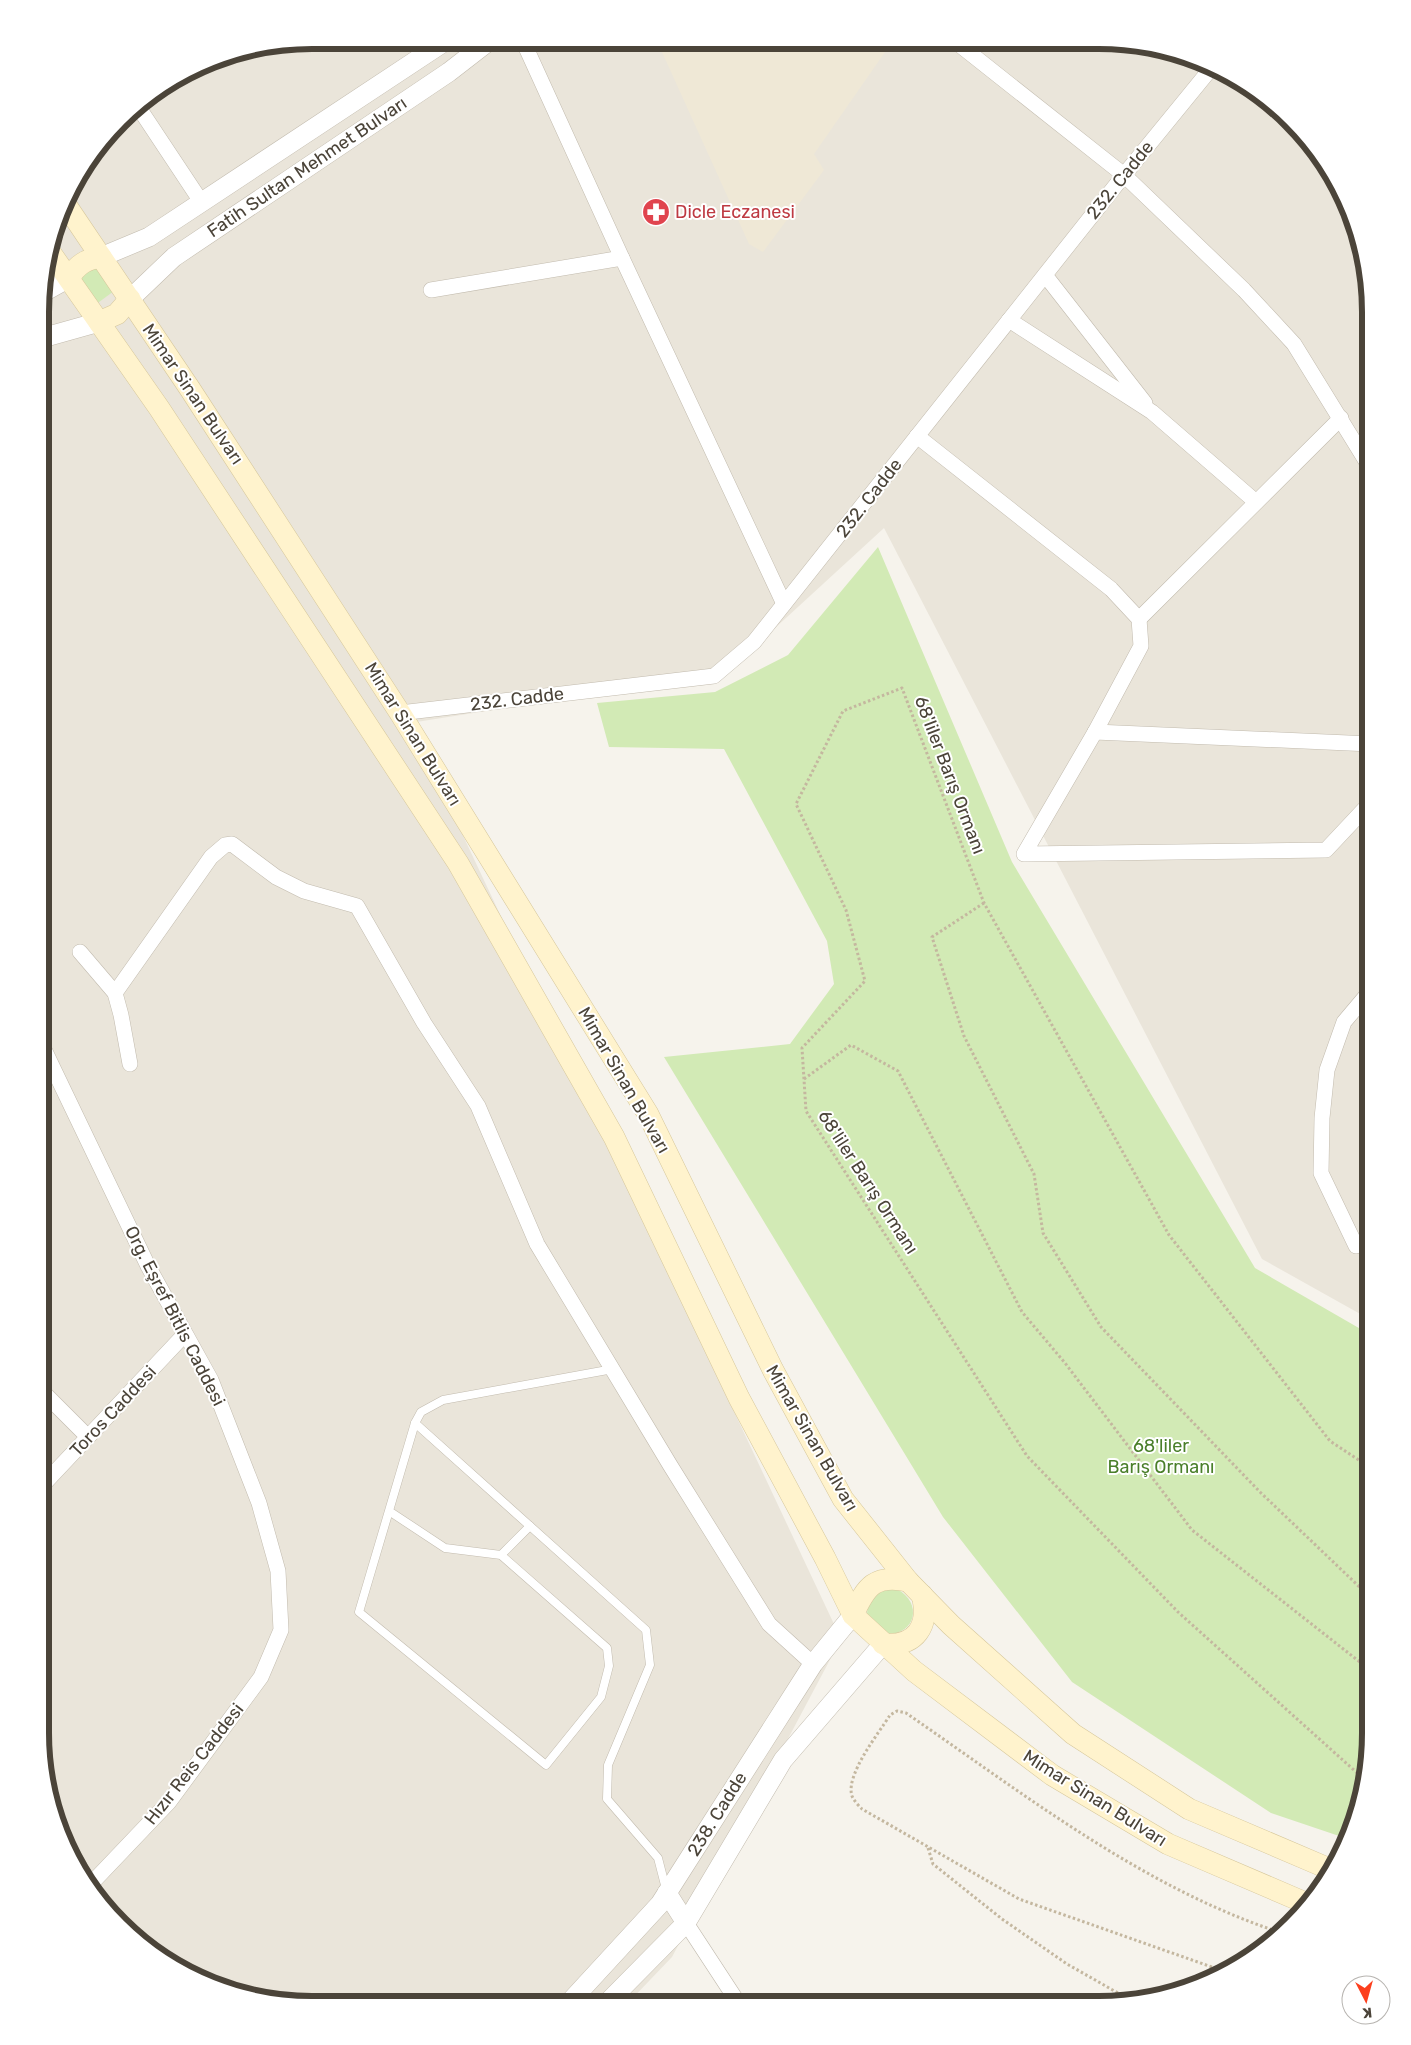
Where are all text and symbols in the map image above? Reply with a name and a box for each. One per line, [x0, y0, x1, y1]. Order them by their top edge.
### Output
street label: Fatih Sultan Mehmet Bulvarı [203, 92, 411, 242]
street label: 232. Cadde [1082, 136, 1158, 224]
pharmacy icon: Dicle Eczanesi [641, 197, 671, 227]
place label: Dicle Eczanesi [675, 201, 795, 223]
street label: Mimar Sinan Bulvarı [138, 319, 248, 469]
street label: 232. Cadde [831, 454, 907, 542]
street label: Mimar Sinan Bulvarı [360, 658, 466, 810]
street label: 232. Cadde [469, 682, 565, 716]
street label: 68'liler Barış Ormanı [910, 693, 990, 857]
street label: Mimar Sinan Bulvarı [573, 1003, 675, 1157]
street label: 68'liler Barış Ormanı [813, 1106, 923, 1258]
street label: Org. Eşref Bitlis Caddesi [120, 1222, 230, 1410]
street label: Toros Caddesi [65, 1361, 161, 1461]
street label: Mimar Sinan Bulvarı [761, 1361, 863, 1515]
park label: 68'liler Barış Ormanı [1108, 1435, 1214, 1478]
street label: Hızır Reis Caddesi [140, 1699, 248, 1829]
street label: Mimar Sinan Bulvarı [1019, 1745, 1171, 1851]
street label: 238. Cadde [682, 1768, 752, 1860]
north arrow [1341, 1975, 1391, 2025]
text: K [1361, 2003, 1373, 2021]

